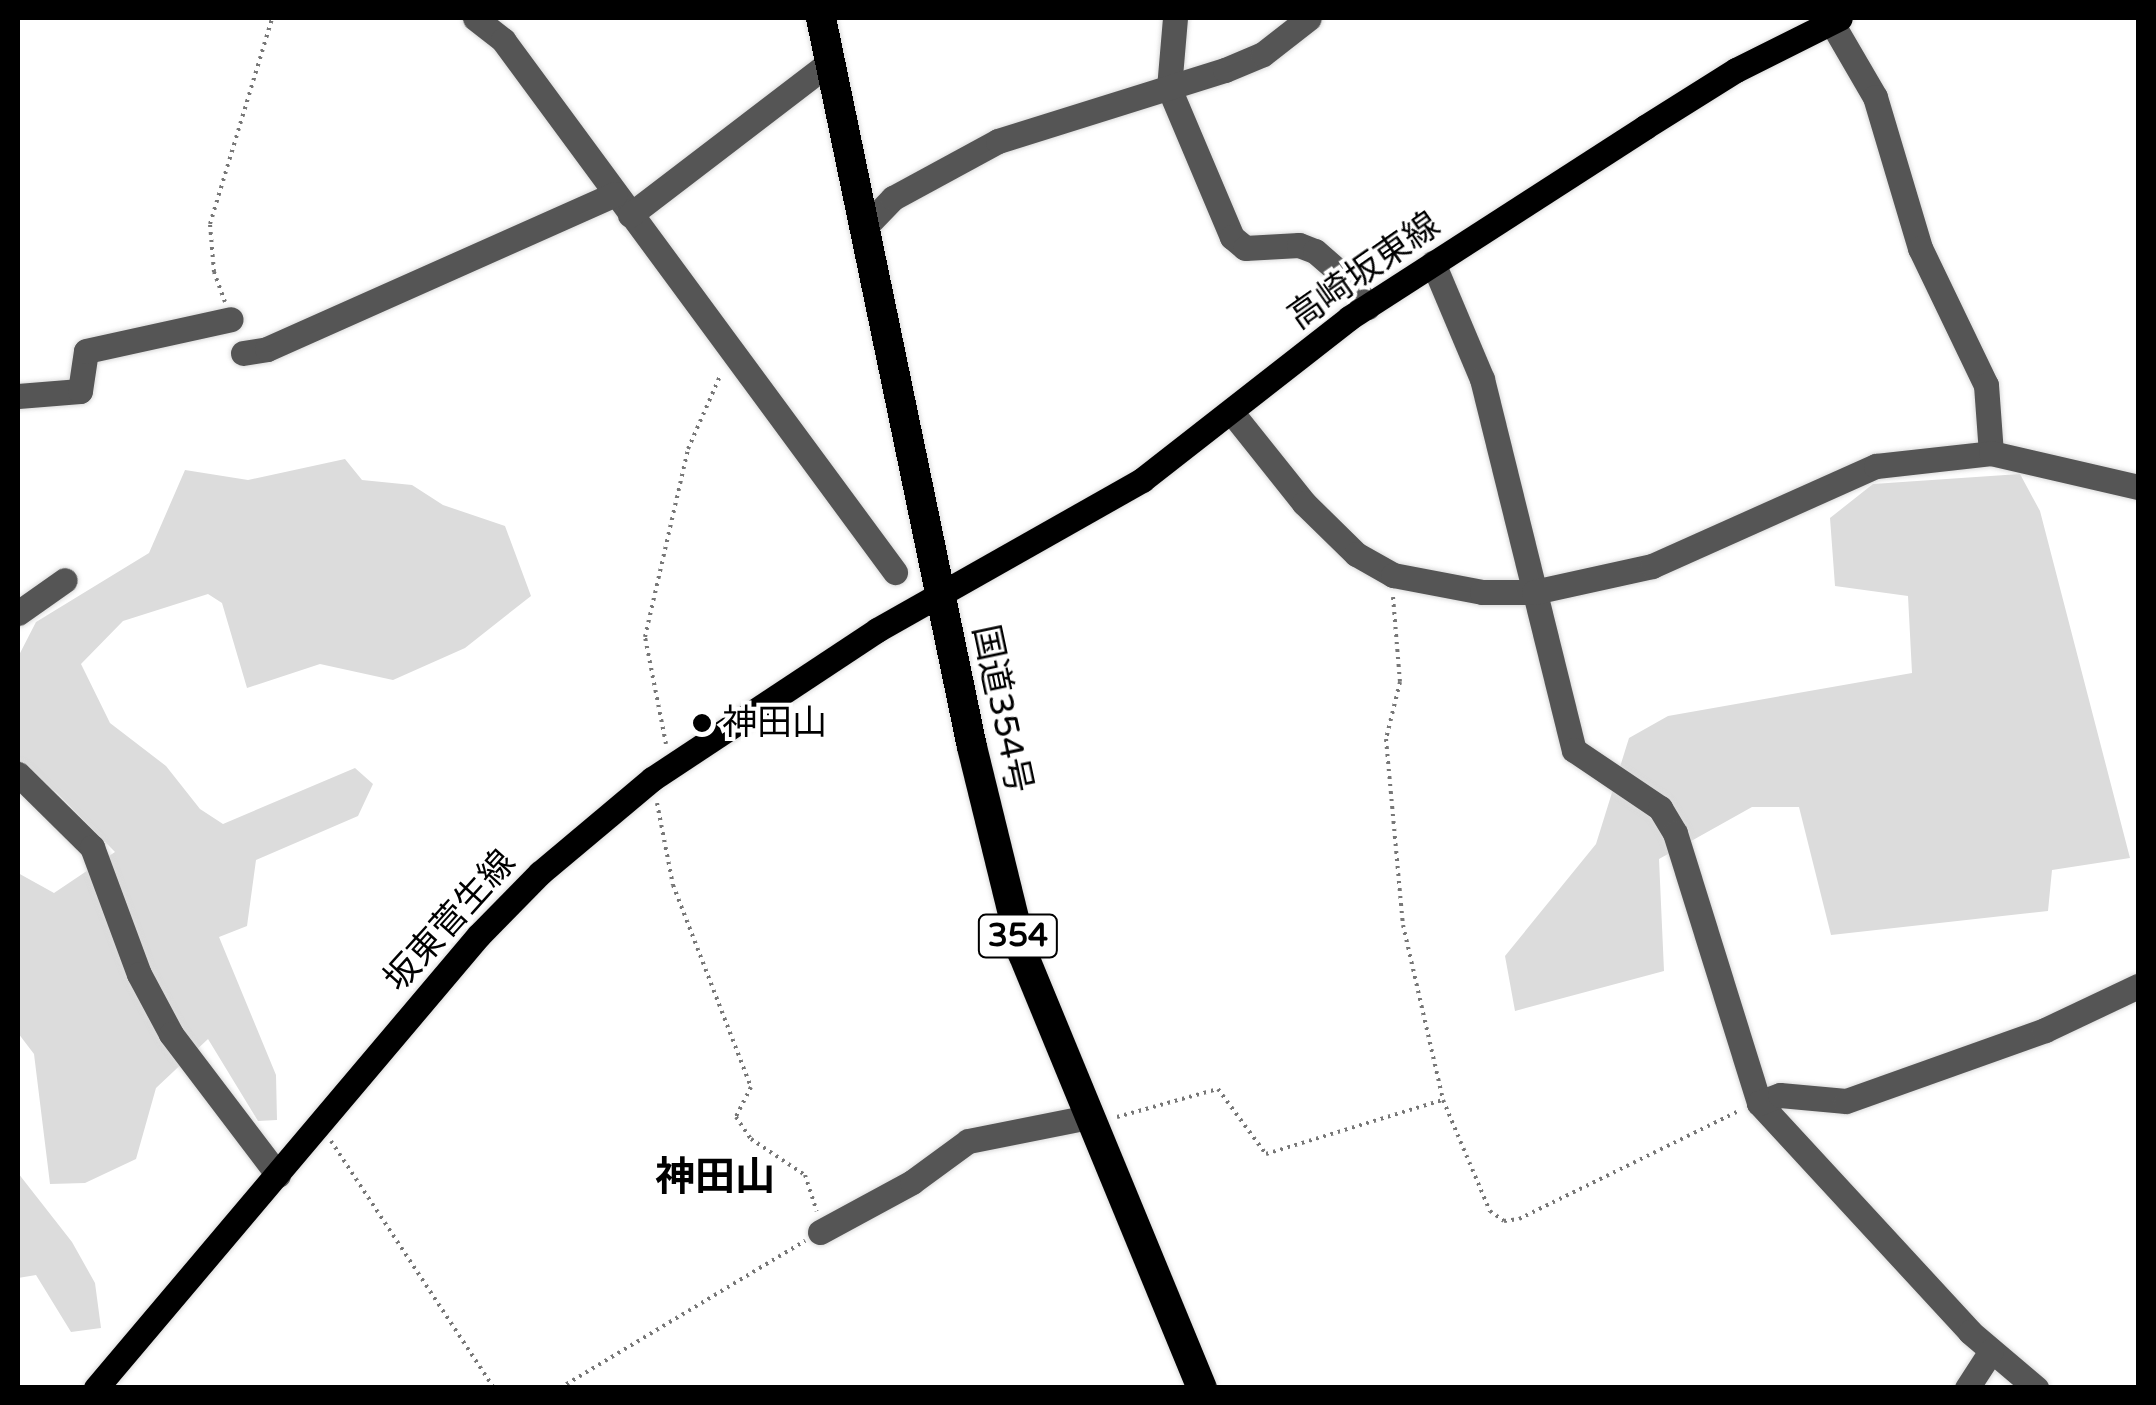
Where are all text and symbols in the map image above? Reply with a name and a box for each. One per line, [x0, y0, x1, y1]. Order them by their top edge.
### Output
street label: 高崎坂東線 [1280, 204, 1448, 338]
street label: 国道354号 [964, 621, 1040, 797]
place label: 神田山 [722, 702, 827, 744]
marker: 神田山 [691, 712, 713, 734]
street label: 坂東菅生線 [376, 842, 524, 1000]
road number: 354 [976, 909, 1060, 963]
district label: 神田山 [655, 1153, 775, 1201]

